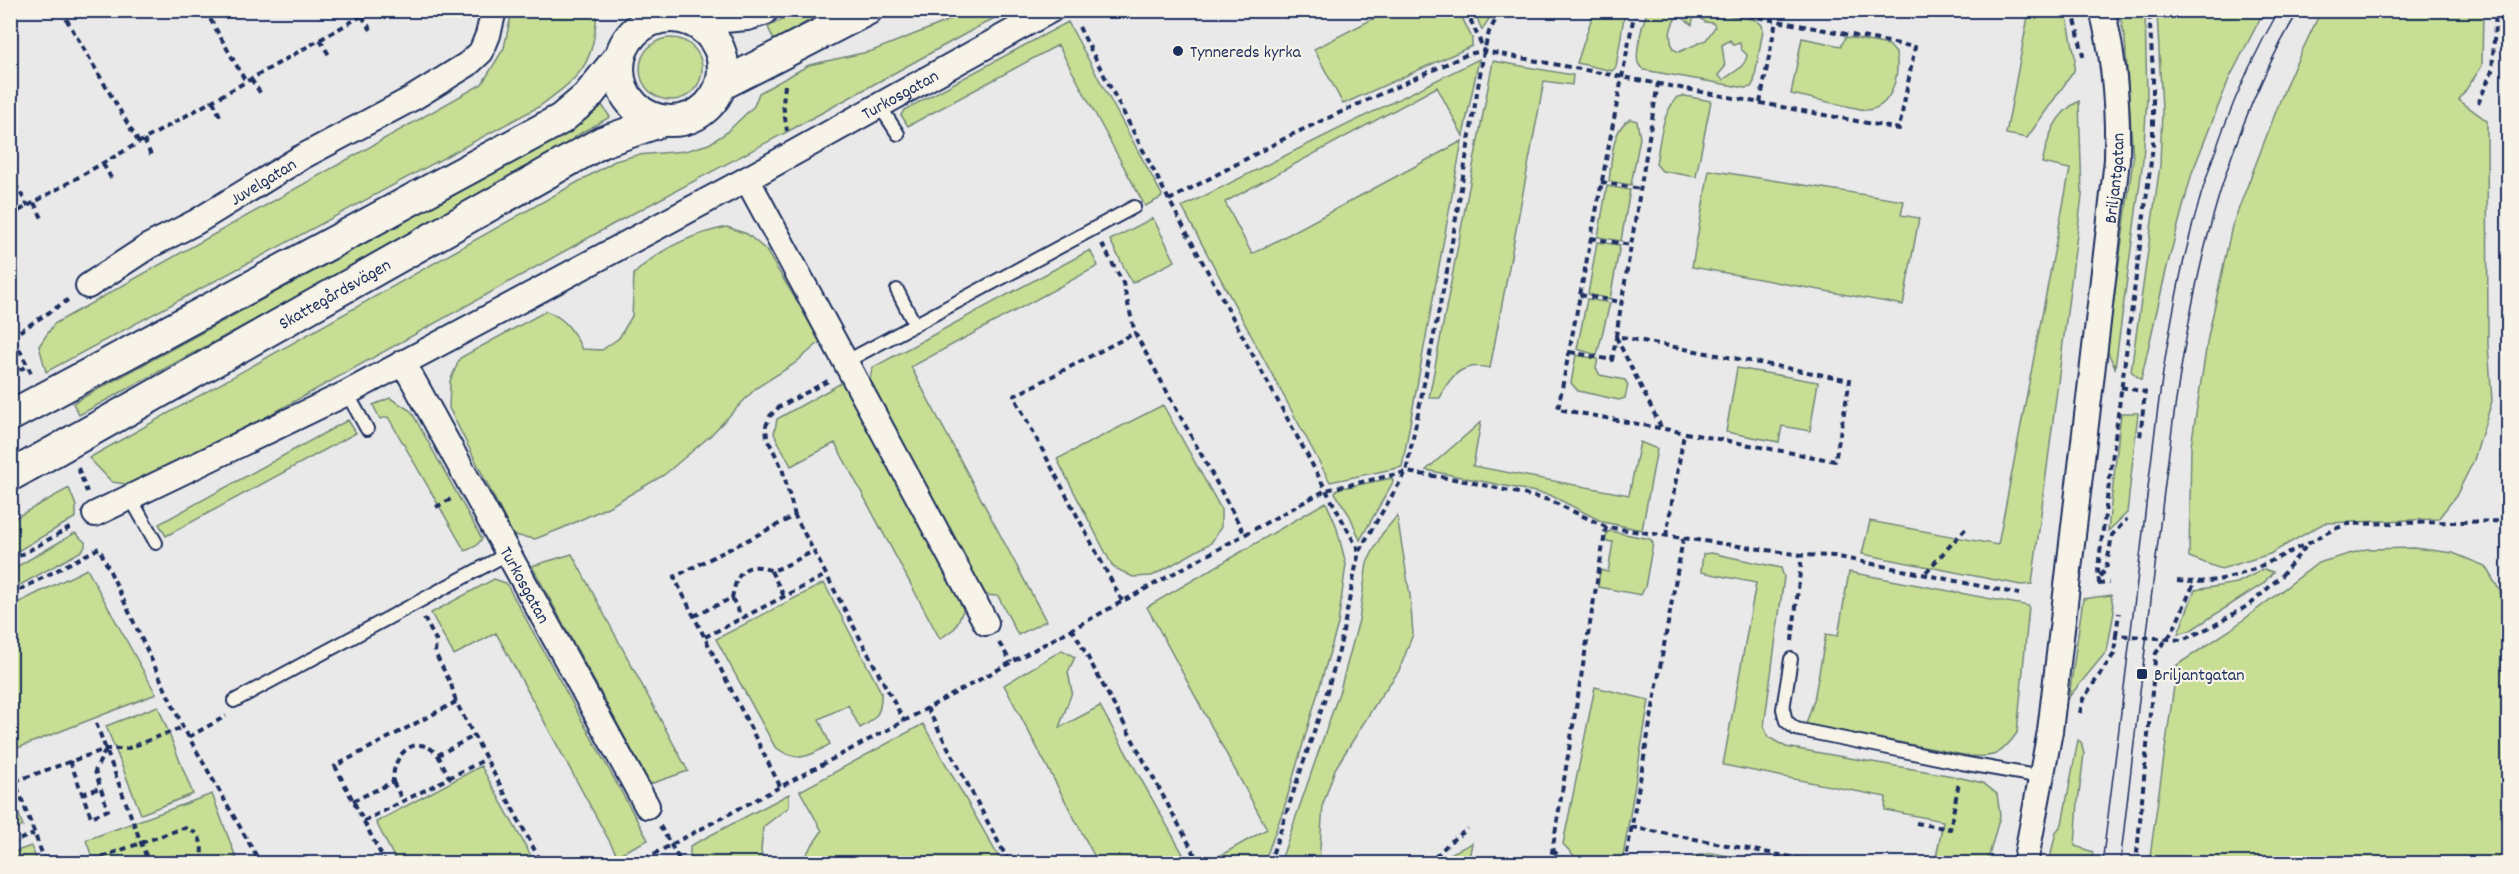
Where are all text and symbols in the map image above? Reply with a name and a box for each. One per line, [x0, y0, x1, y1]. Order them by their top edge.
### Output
place label: Tynnereds kyrka [1190, 41, 1302, 66]
marker: Tynnereds kyrka [1171, 44, 1185, 58]
street label: Turkosgatan [858, 65, 944, 128]
street label: Briljantgatan [2100, 133, 2132, 225]
street label: Juvelgatan [226, 153, 302, 213]
street label: Skattegårdsvägen [275, 254, 396, 337]
street label: Turkosgatan [492, 543, 554, 629]
place label: Briljantgatan [2154, 664, 2245, 689]
marker: Briljantgatan [2135, 667, 2149, 681]

